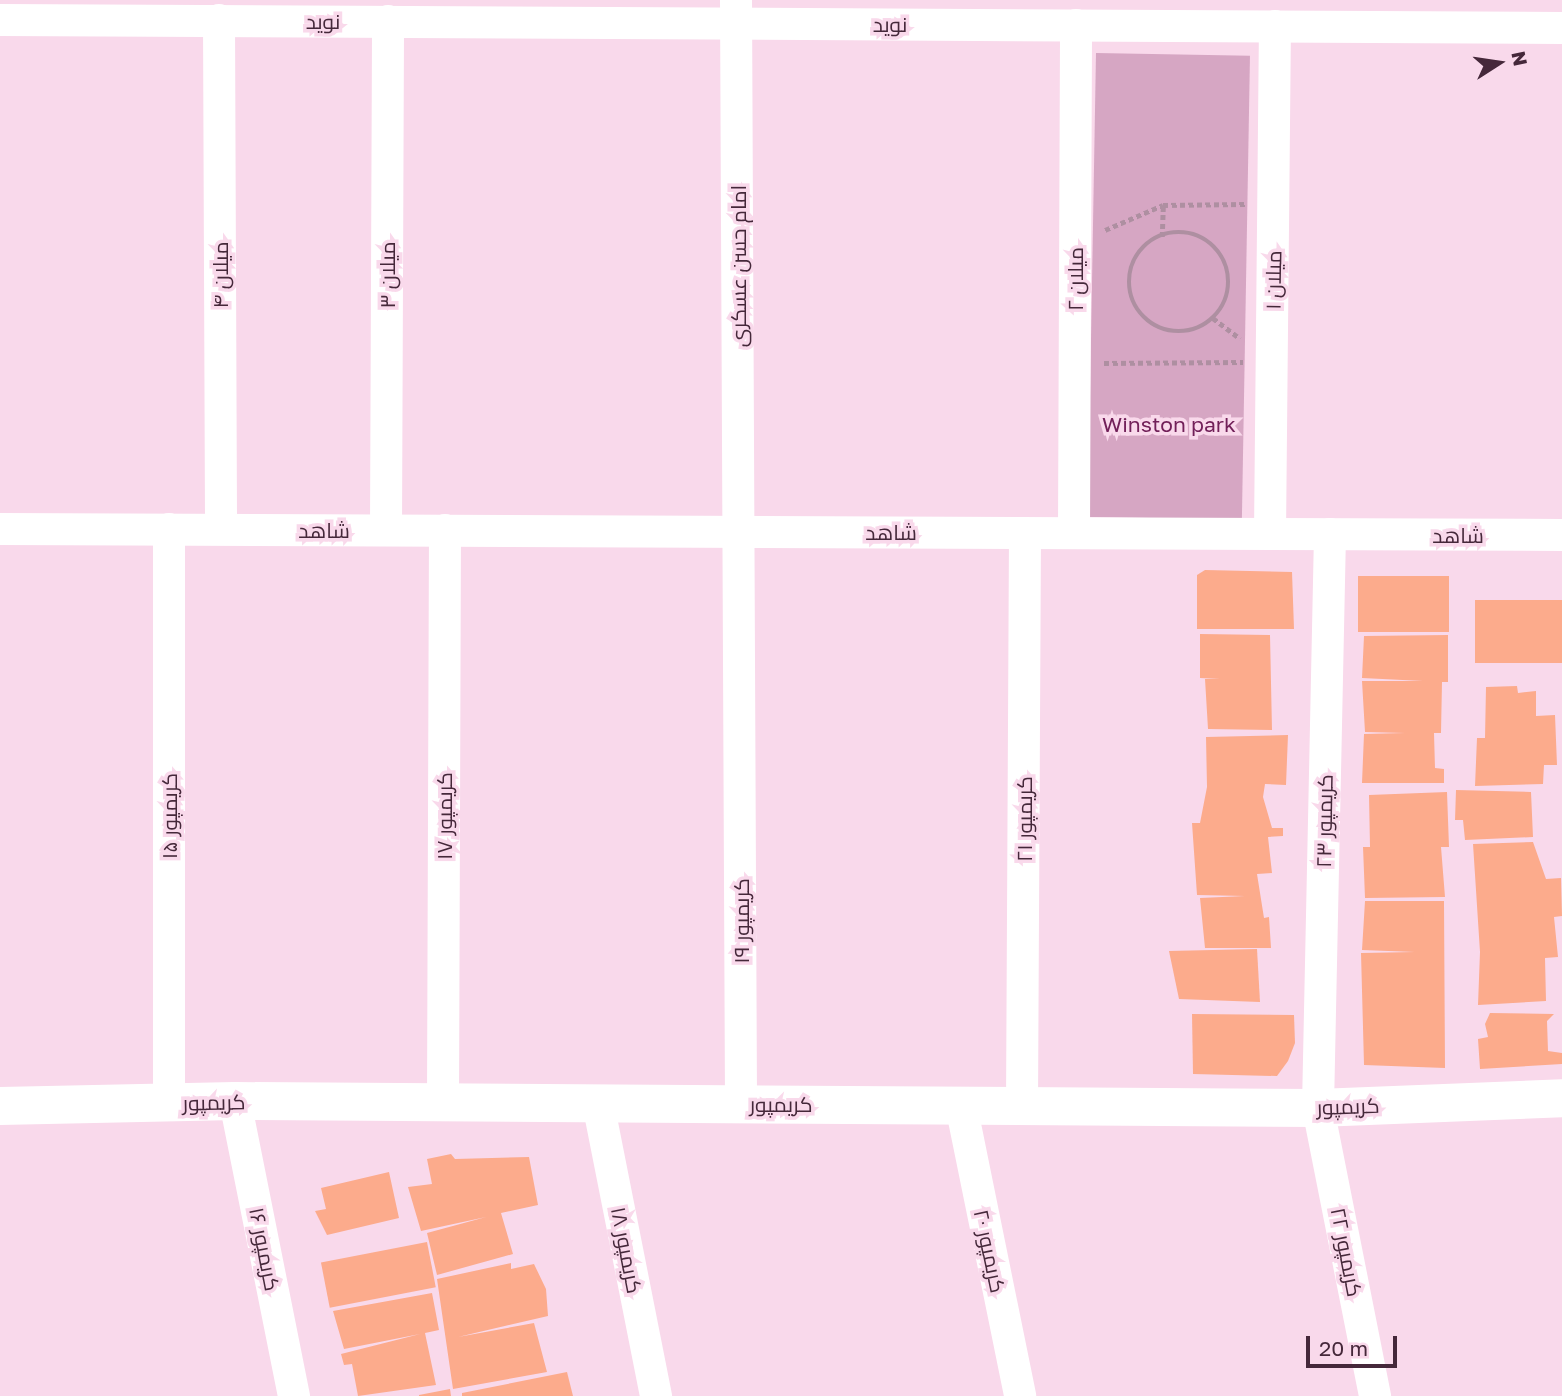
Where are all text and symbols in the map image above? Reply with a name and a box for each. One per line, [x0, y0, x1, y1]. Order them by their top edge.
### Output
street label: نوید [306, 8, 340, 34]
street label: نوید [873, 11, 907, 37]
north arrow [1464, 28, 1534, 98]
text: N [1507, 49, 1533, 68]
street label: امام حسن عسکری [725, 185, 751, 347]
street label: میلان ۳ [374, 241, 400, 309]
street label: میلان ۴ [207, 242, 233, 308]
street label: میلان ۲ [1062, 247, 1088, 311]
street label: میلان ۱ [1260, 250, 1286, 310]
park label: Winston park [1102, 411, 1236, 437]
street label: شاهد [298, 517, 350, 543]
street label: شاهد [865, 519, 917, 545]
street label: شاهد [1432, 522, 1484, 548]
street label: کریمپور ۱۷ [431, 772, 457, 860]
street label: کریمپور ۱۵ [156, 773, 182, 859]
street label: کریمپور ۲۳ [1311, 774, 1337, 868]
street label: کریمپور ۲۱ [1011, 776, 1037, 862]
street label: کریمپور ۱۹ [728, 878, 754, 964]
street label: کریمپور [182, 1089, 246, 1115]
street label: کریمپور [749, 1091, 813, 1117]
street label: کریمپور [1316, 1092, 1380, 1120]
street label: کریمپور ۱۸ [606, 1204, 648, 1296]
street label: کریمپور ۱۶ [245, 1205, 285, 1293]
street label: کریمپور ۲۲ [1326, 1205, 1368, 1299]
street label: کریمپور ۲۰ [969, 1207, 1011, 1295]
scale bar [1310, 1322, 1401, 1366]
text: 20 m [1319, 1335, 1368, 1361]

